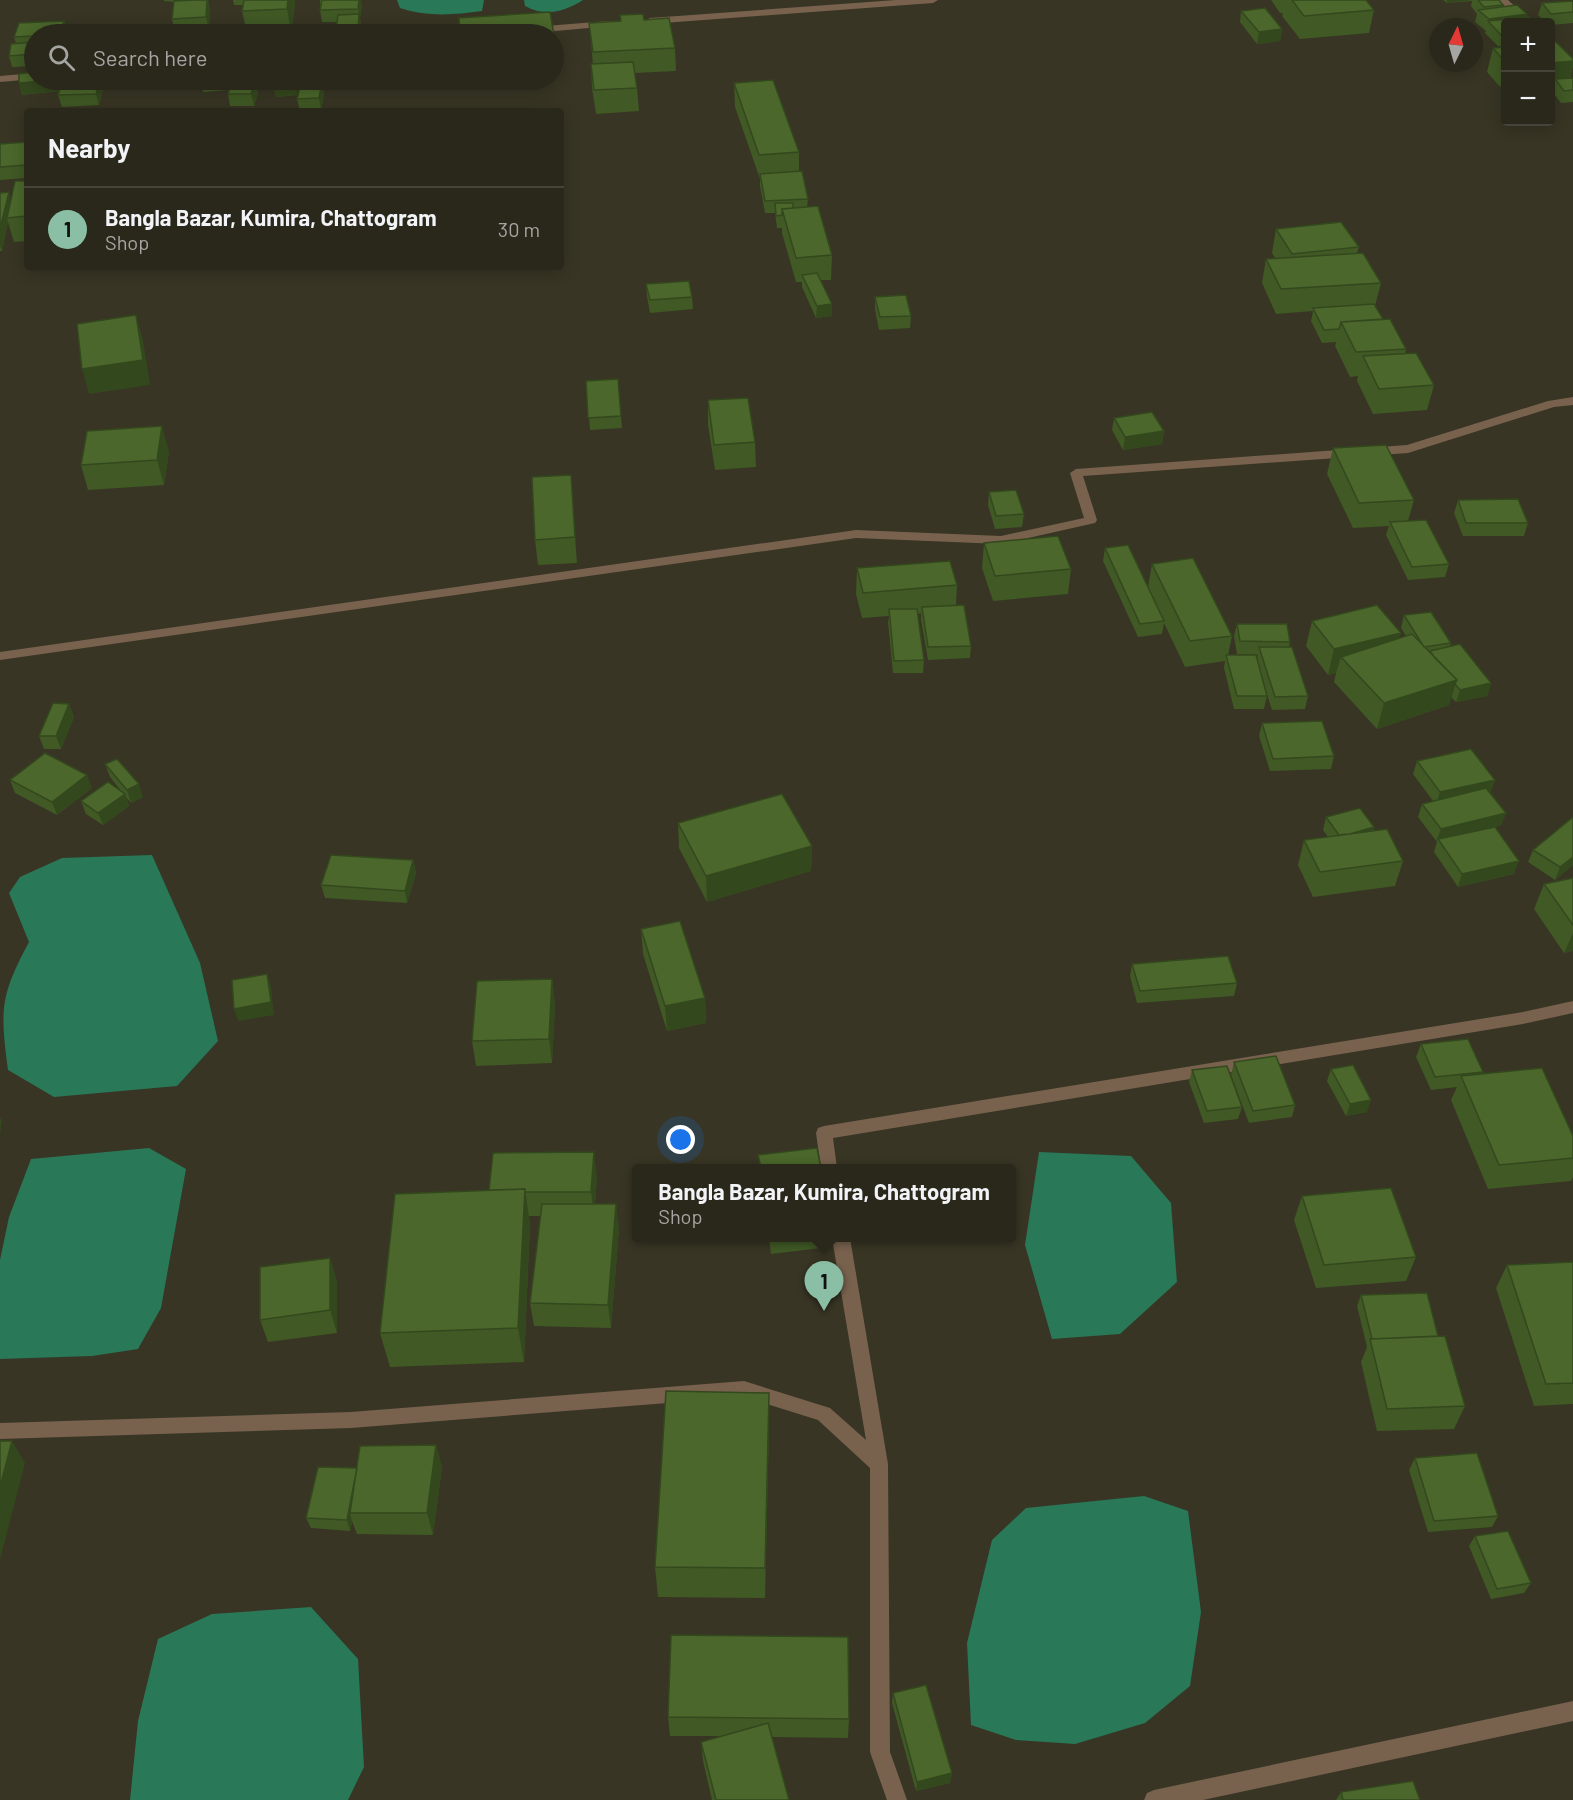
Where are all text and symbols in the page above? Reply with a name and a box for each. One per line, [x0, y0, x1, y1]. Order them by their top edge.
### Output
north arrow [1429, 18, 1483, 72]
map controls [1501, 18, 1555, 126]
button: + [1501, 18, 1555, 72]
search box [24, 24, 564, 90]
icon: search [45, 41, 78, 74]
text: Search here [93, 44, 207, 70]
button: − [1501, 72, 1555, 126]
text: Nearby [48, 132, 130, 163]
text: Bangla Bazar, Kumira, Chattogram [105, 204, 437, 230]
text: 1 [64, 217, 71, 241]
text: 30 m [498, 217, 540, 241]
text: Shop [105, 230, 149, 254]
your location [666, 1125, 695, 1154]
popup [632, 1164, 1016, 1242]
text: Bangla Bazar, Kumira, Chattogram [658, 1178, 990, 1204]
text: Shop [658, 1204, 702, 1228]
pin: 1 [804, 1262, 844, 1311]

